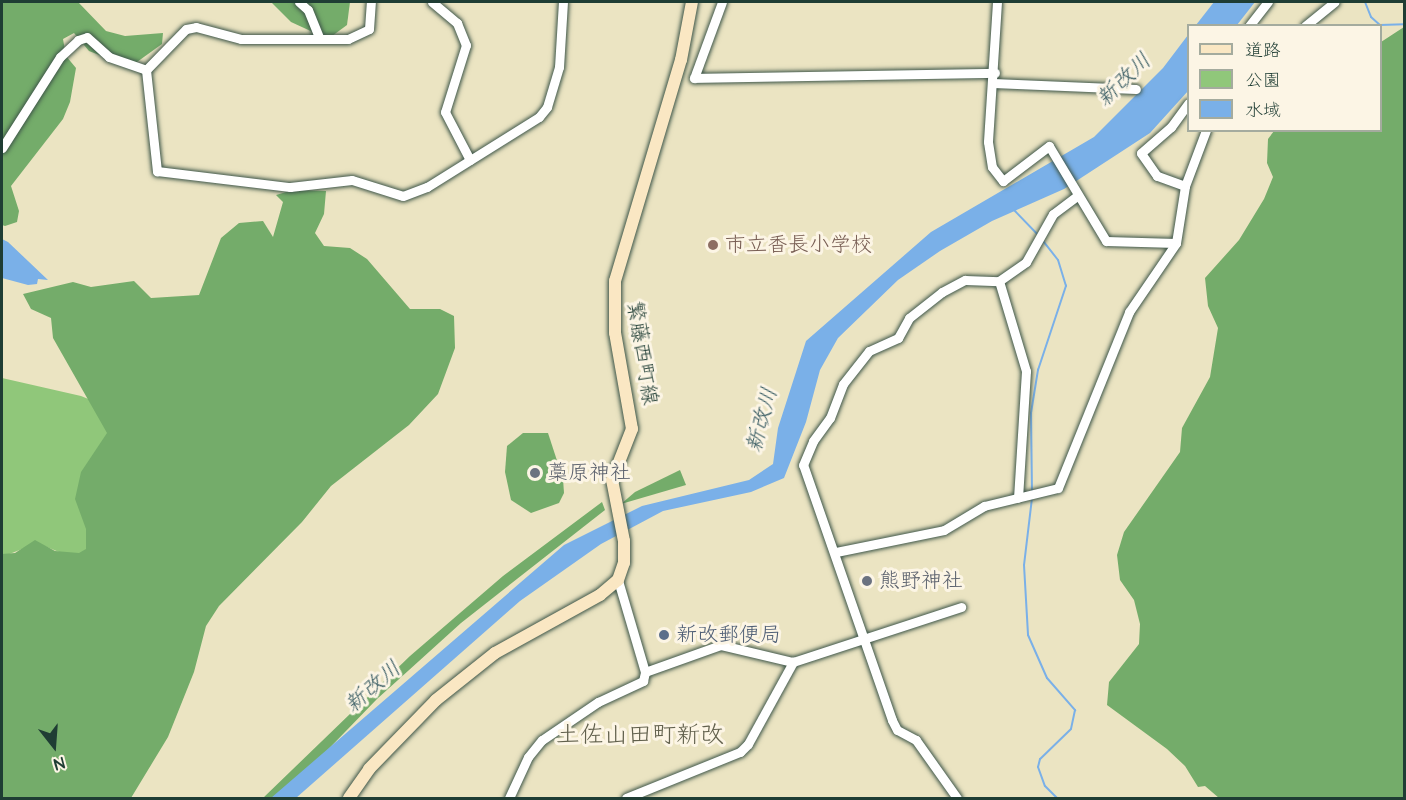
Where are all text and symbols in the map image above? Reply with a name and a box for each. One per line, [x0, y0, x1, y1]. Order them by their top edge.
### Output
legend [1187, 24, 1382, 132]
text: 道路 [1245, 38, 1281, 63]
water label: 新改川 [1091, 48, 1157, 112]
text: 公園 [1245, 68, 1281, 93]
text: 水域 [1245, 98, 1281, 123]
place label: 市立香長小学校 [725, 232, 872, 258]
marker: 市立香長小学校 [706, 238, 720, 252]
street label: 繁藤西町線 [621, 299, 663, 407]
water label: 新改川 [741, 385, 783, 455]
place label: 藁原神社 [547, 460, 631, 486]
marker: 藁原神社 [528, 466, 542, 480]
place label: 熊野神社 [879, 568, 963, 594]
marker: 熊野神社 [860, 574, 874, 588]
place label: 新改郵便局 [676, 622, 781, 648]
marker: 新改郵便局 [657, 628, 671, 642]
water label: 新改川 [339, 655, 407, 719]
north arrow [24, 716, 84, 776]
district label: 土佐山田町新改 [556, 722, 724, 750]
text: N [51, 751, 67, 775]

